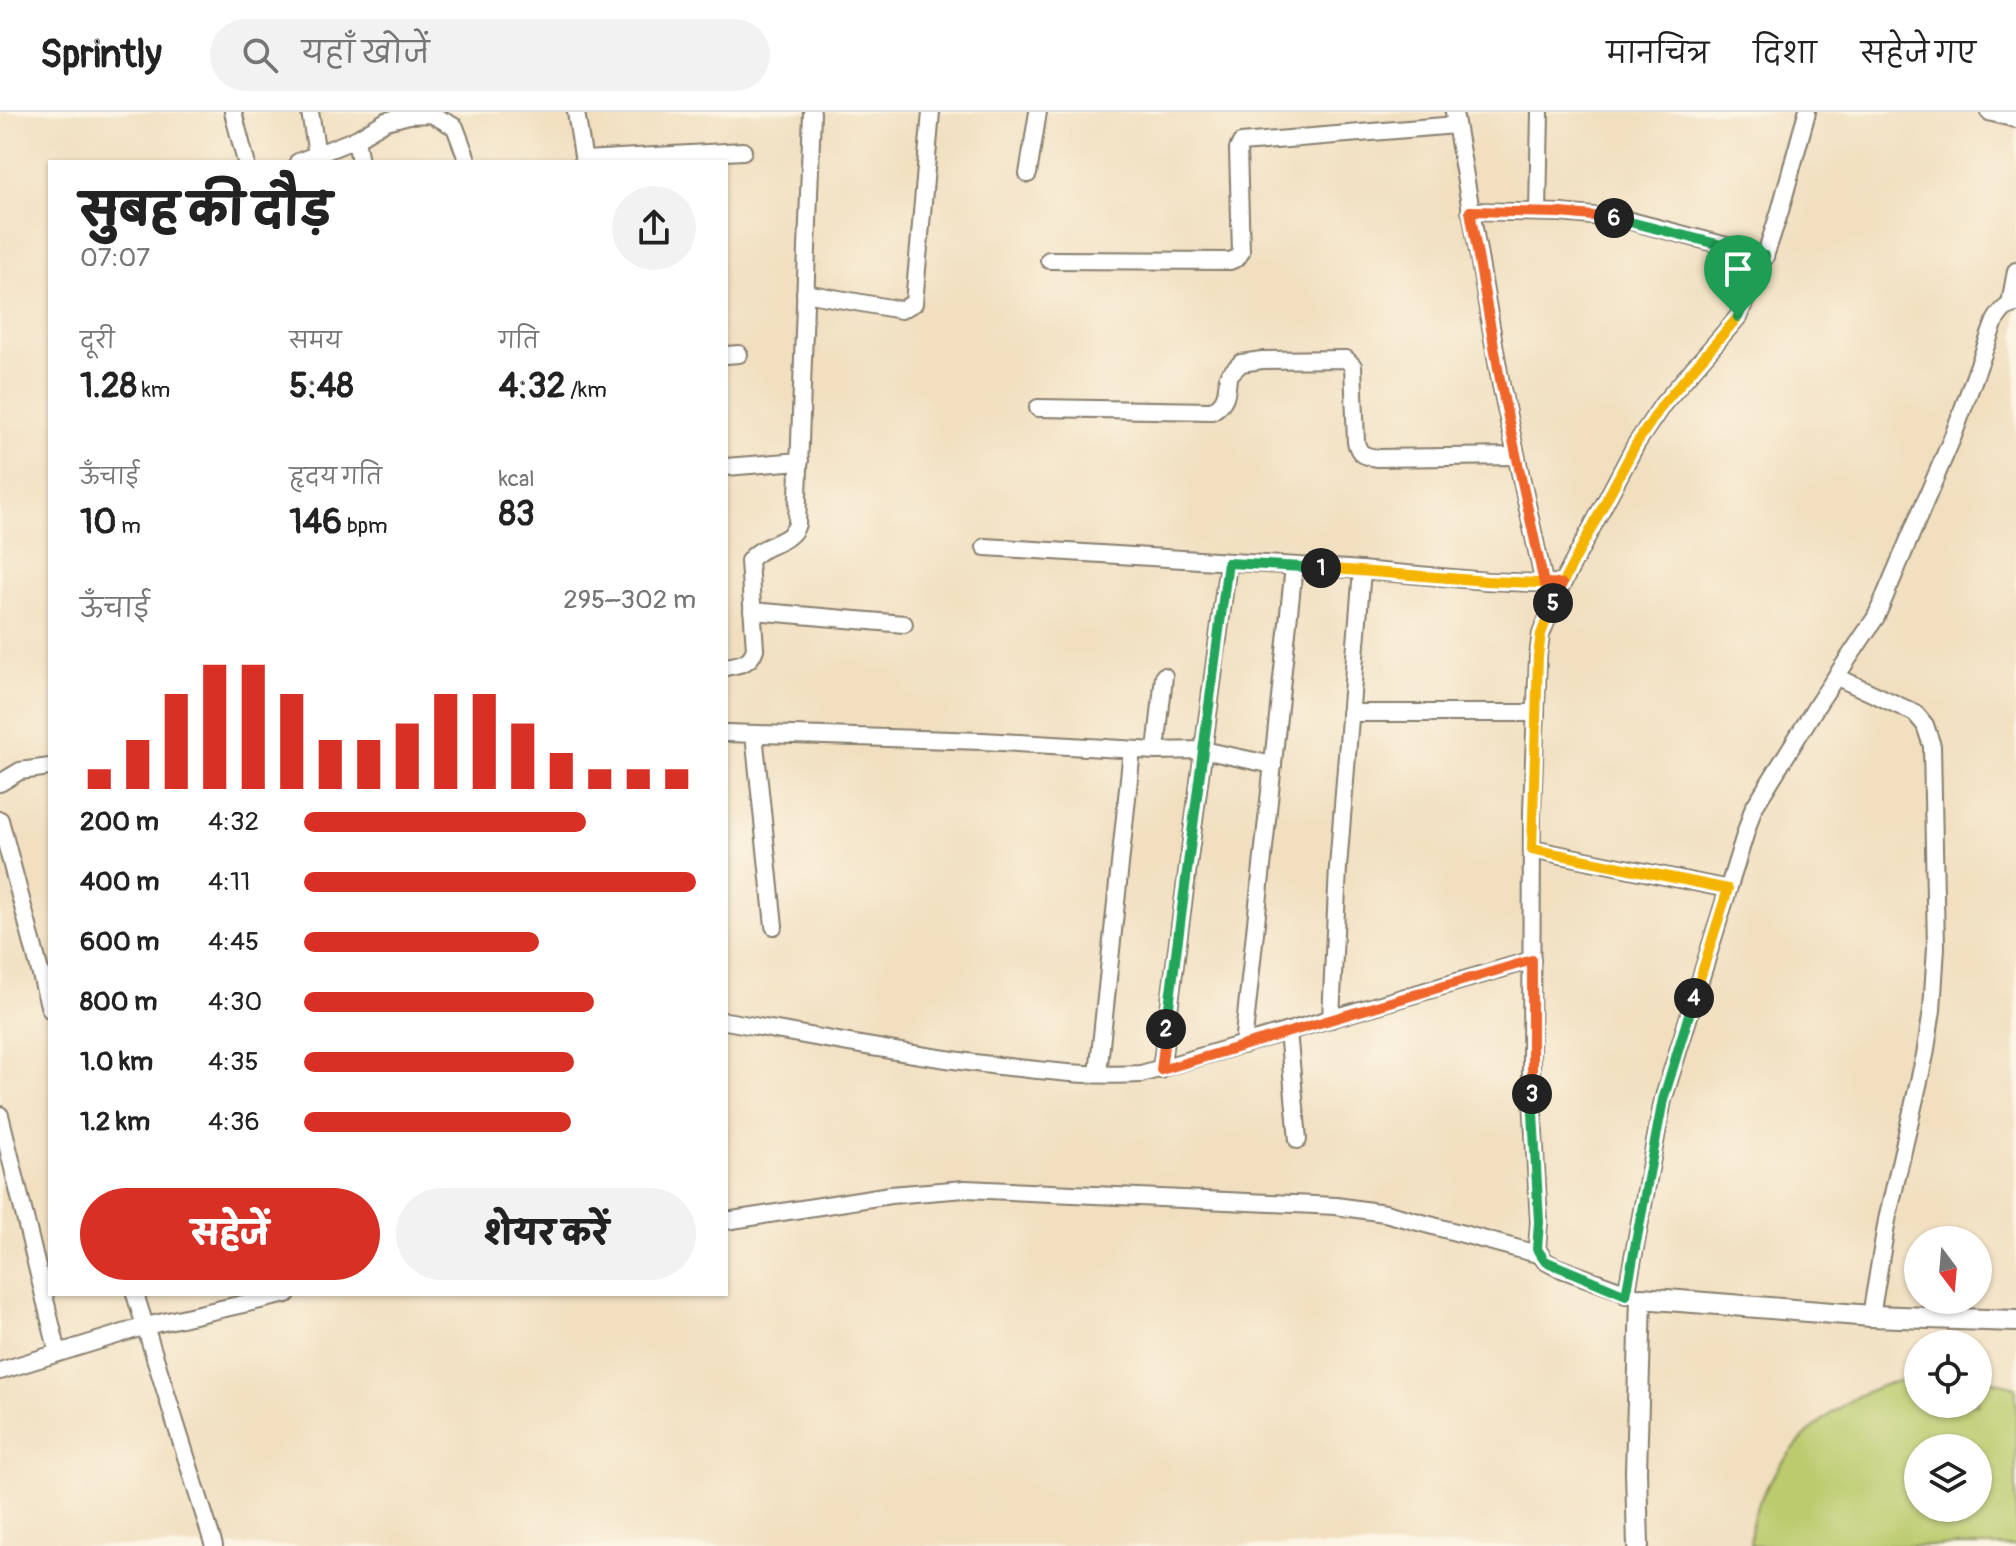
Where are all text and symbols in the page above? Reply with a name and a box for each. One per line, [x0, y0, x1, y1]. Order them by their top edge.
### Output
search box [210, 19, 770, 91]
text: Sprintly [40, 31, 162, 79]
icon: search [238, 33, 282, 77]
text: यहाँ खोजें [302, 35, 430, 72]
text: मानचित्र [1607, 37, 1709, 72]
text: दिशा [1753, 37, 1817, 72]
text: सहेजे गए [1861, 37, 1976, 72]
text: सुबह की दौड़ [80, 184, 332, 239]
button: share [612, 186, 696, 270]
pin: 6 [1594, 198, 1634, 238]
text: 6 [1608, 204, 1620, 232]
pin [1704, 235, 1772, 317]
text: 07:07 [80, 242, 150, 274]
icon: arrive [1716, 247, 1760, 291]
text: दूरी [80, 327, 115, 355]
text: समय [289, 327, 342, 355]
text: गति [499, 327, 539, 355]
text: 1.28 [80, 365, 137, 408]
text: 5:48 [289, 365, 354, 408]
text: 4:32 [499, 365, 565, 408]
text: km [137, 376, 170, 404]
text: /km [565, 376, 607, 404]
text: ऊँचाई [80, 463, 139, 491]
text: हृदय गति [289, 463, 382, 491]
text: kcal [499, 465, 534, 493]
text: 83 [499, 493, 535, 536]
text: 10 [80, 501, 117, 544]
text: 146 [289, 501, 342, 544]
text: m [117, 512, 141, 540]
text: bpm [342, 512, 388, 540]
pin: 1 [1301, 548, 1341, 588]
text: 1 [1317, 554, 1325, 582]
pin: 5 [1533, 583, 1573, 623]
text: 295–302 m [563, 584, 696, 616]
text: 5 [1547, 589, 1559, 617]
text: ऊँचाई [80, 593, 150, 625]
text: 200 m [80, 806, 159, 838]
text: 4:32 [208, 806, 259, 838]
text: 400 m [80, 866, 159, 898]
text: 4:11 [208, 866, 250, 898]
text: 600 m [80, 926, 159, 958]
text: 4:45 [208, 926, 259, 958]
pin: 4 [1674, 978, 1714, 1018]
text: 4 [1688, 984, 1700, 1012]
text: 800 m [80, 986, 157, 1018]
text: 4:30 [208, 986, 262, 1018]
pin: 2 [1146, 1009, 1186, 1049]
text: 2 [1160, 1015, 1172, 1043]
text: 1.0 km [80, 1046, 153, 1078]
text: 4:35 [208, 1046, 259, 1078]
pin: 3 [1512, 1074, 1552, 1114]
text: 3 [1526, 1080, 1538, 1108]
text: 1.2 km [80, 1106, 150, 1138]
text: 4:36 [208, 1106, 260, 1138]
button: सहेजें [80, 1188, 380, 1280]
button: शेयर करें [396, 1188, 696, 1280]
north arrow [1904, 1226, 1992, 1314]
map controls [1904, 1226, 1992, 1522]
button: locate [1904, 1330, 1992, 1418]
button: layers [1904, 1434, 1992, 1522]

